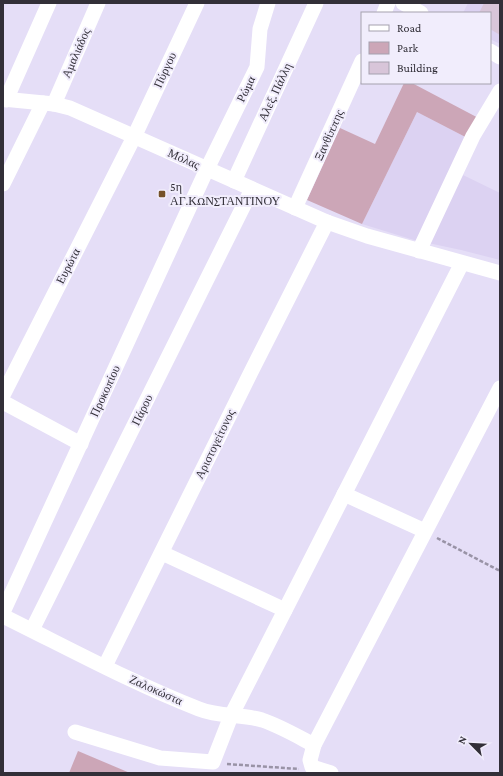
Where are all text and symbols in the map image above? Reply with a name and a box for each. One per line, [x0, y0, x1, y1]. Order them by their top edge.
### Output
legend [361, 12, 491, 84]
text: Road [397, 21, 422, 35]
street label: Αμαλιάδος [59, 26, 93, 80]
text: Park [397, 41, 419, 55]
street label: Πύργου [151, 50, 179, 90]
street label: Αλεξ. Πάλλη [255, 61, 295, 123]
text: Building [397, 61, 438, 75]
street label: Ρώμα [234, 73, 259, 104]
street label: Ξανθίππης [312, 107, 347, 163]
street label: Μόλας [166, 146, 202, 172]
place label: 5η ΑΓ.ΚΩΝΣΤΑΝΤΙΝΟΥ [170, 180, 281, 208]
marker: 5η ΑΓ.ΚΩΝΣΤΑΝΤΙΝΟΥ [157, 189, 167, 199]
street label: Ευρώτα [53, 245, 83, 286]
street label: Προκοπίου [87, 363, 123, 419]
street label: Πάρου [128, 392, 156, 428]
street label: Αριστογείτονος [192, 407, 238, 481]
street label: Ζαλοκώστα [127, 672, 185, 708]
north arrow [451, 724, 491, 764]
text: N [455, 734, 469, 746]

